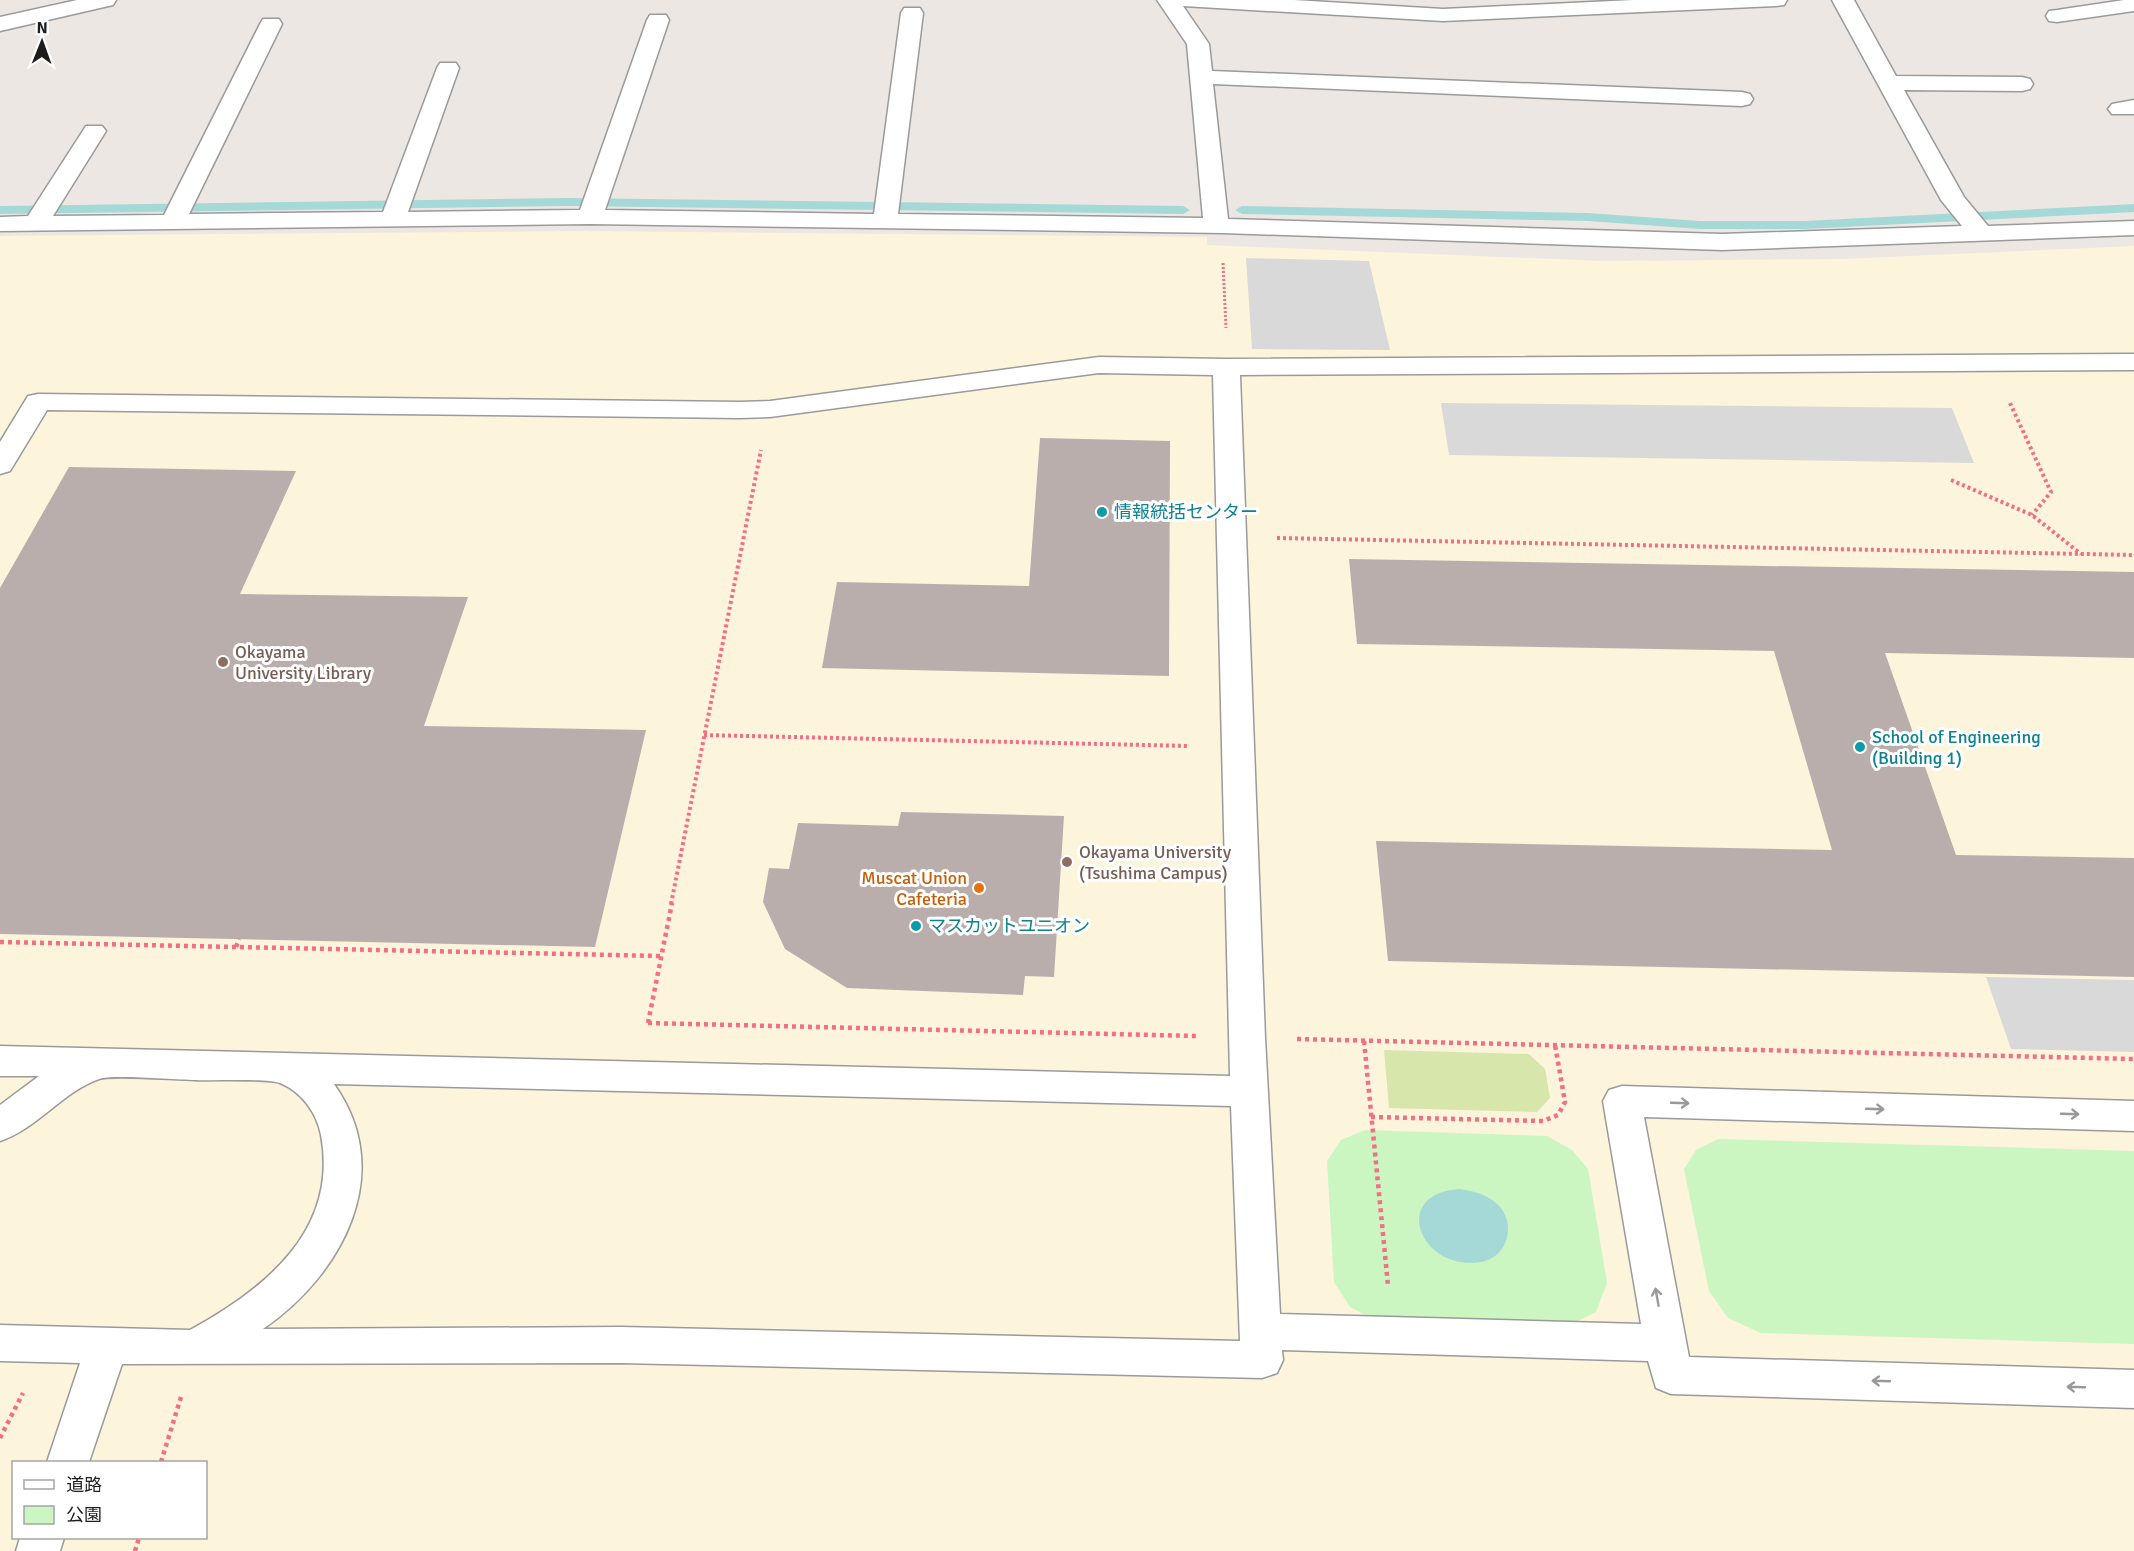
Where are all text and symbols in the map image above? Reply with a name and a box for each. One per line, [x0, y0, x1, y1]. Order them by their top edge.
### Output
north arrow [12, 12, 72, 72]
text: N [37, 18, 48, 38]
place label: 情報統括センター [1114, 501, 1258, 523]
marker: 情報統括センター [1095, 505, 1109, 519]
place label: Okayama University Library [235, 641, 372, 684]
marker: Okayama University Library [216, 655, 230, 669]
place label: School of Engineering (Building 1) [1872, 726, 2041, 769]
marker: School of Engineering (Building 1) [1853, 740, 1867, 754]
place label: Okayama University (Tsushima Campus) [1079, 841, 1232, 884]
marker: Okayama University (Tsushima Campus) [1060, 855, 1074, 869]
place label: Muscat Union Cafeteria [861, 867, 967, 910]
marker: Muscat Union Cafeteria [972, 881, 986, 895]
place label: マスカットユニオン [928, 915, 1090, 937]
marker: マスカットユニオン [909, 919, 923, 933]
one-way arrow [1670, 1097, 1690, 1109]
one-way arrow [1865, 1103, 1885, 1114]
one-way arrow [2060, 1109, 2080, 1120]
one-way arrow [1651, 1287, 1662, 1307]
one-way arrow [1871, 1376, 1891, 1387]
one-way arrow [2066, 1382, 2086, 1393]
legend [12, 1461, 207, 1539]
text: 道路 [66, 1474, 102, 1496]
text: 公園 [66, 1504, 102, 1526]

